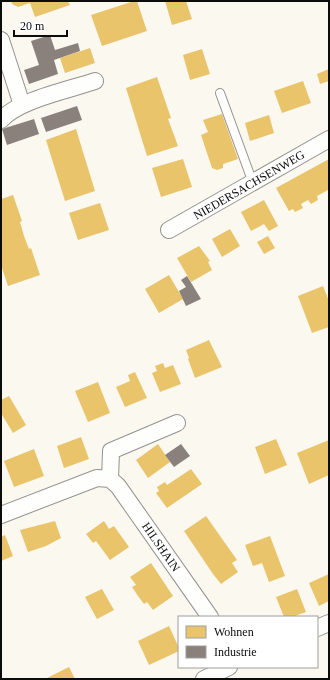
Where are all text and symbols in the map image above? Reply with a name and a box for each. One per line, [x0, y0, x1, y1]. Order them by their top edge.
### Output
scale bar [14, 12, 67, 38]
text: 20 m [20, 19, 45, 33]
street label: NIEDERSACHSENWEG [191, 147, 307, 223]
street label: HILSHAIN [139, 520, 183, 574]
legend [178, 616, 318, 668]
text: Wohnen [214, 625, 254, 639]
text: Industrie [214, 645, 257, 659]

